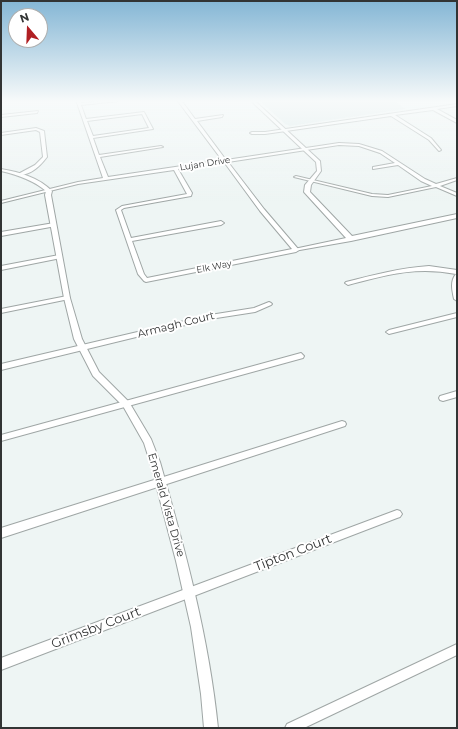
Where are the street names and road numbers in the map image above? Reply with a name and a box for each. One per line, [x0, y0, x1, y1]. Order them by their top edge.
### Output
street label: Lujan Drive [179, 155, 231, 173]
street label: Elk Way [195, 258, 233, 276]
street label: Armagh Court [136, 309, 216, 341]
street label: Emerald Vista Drive [145, 451, 187, 559]
street label: Tipton Court [252, 531, 334, 575]
street label: Grimsby Court [49, 604, 143, 652]

